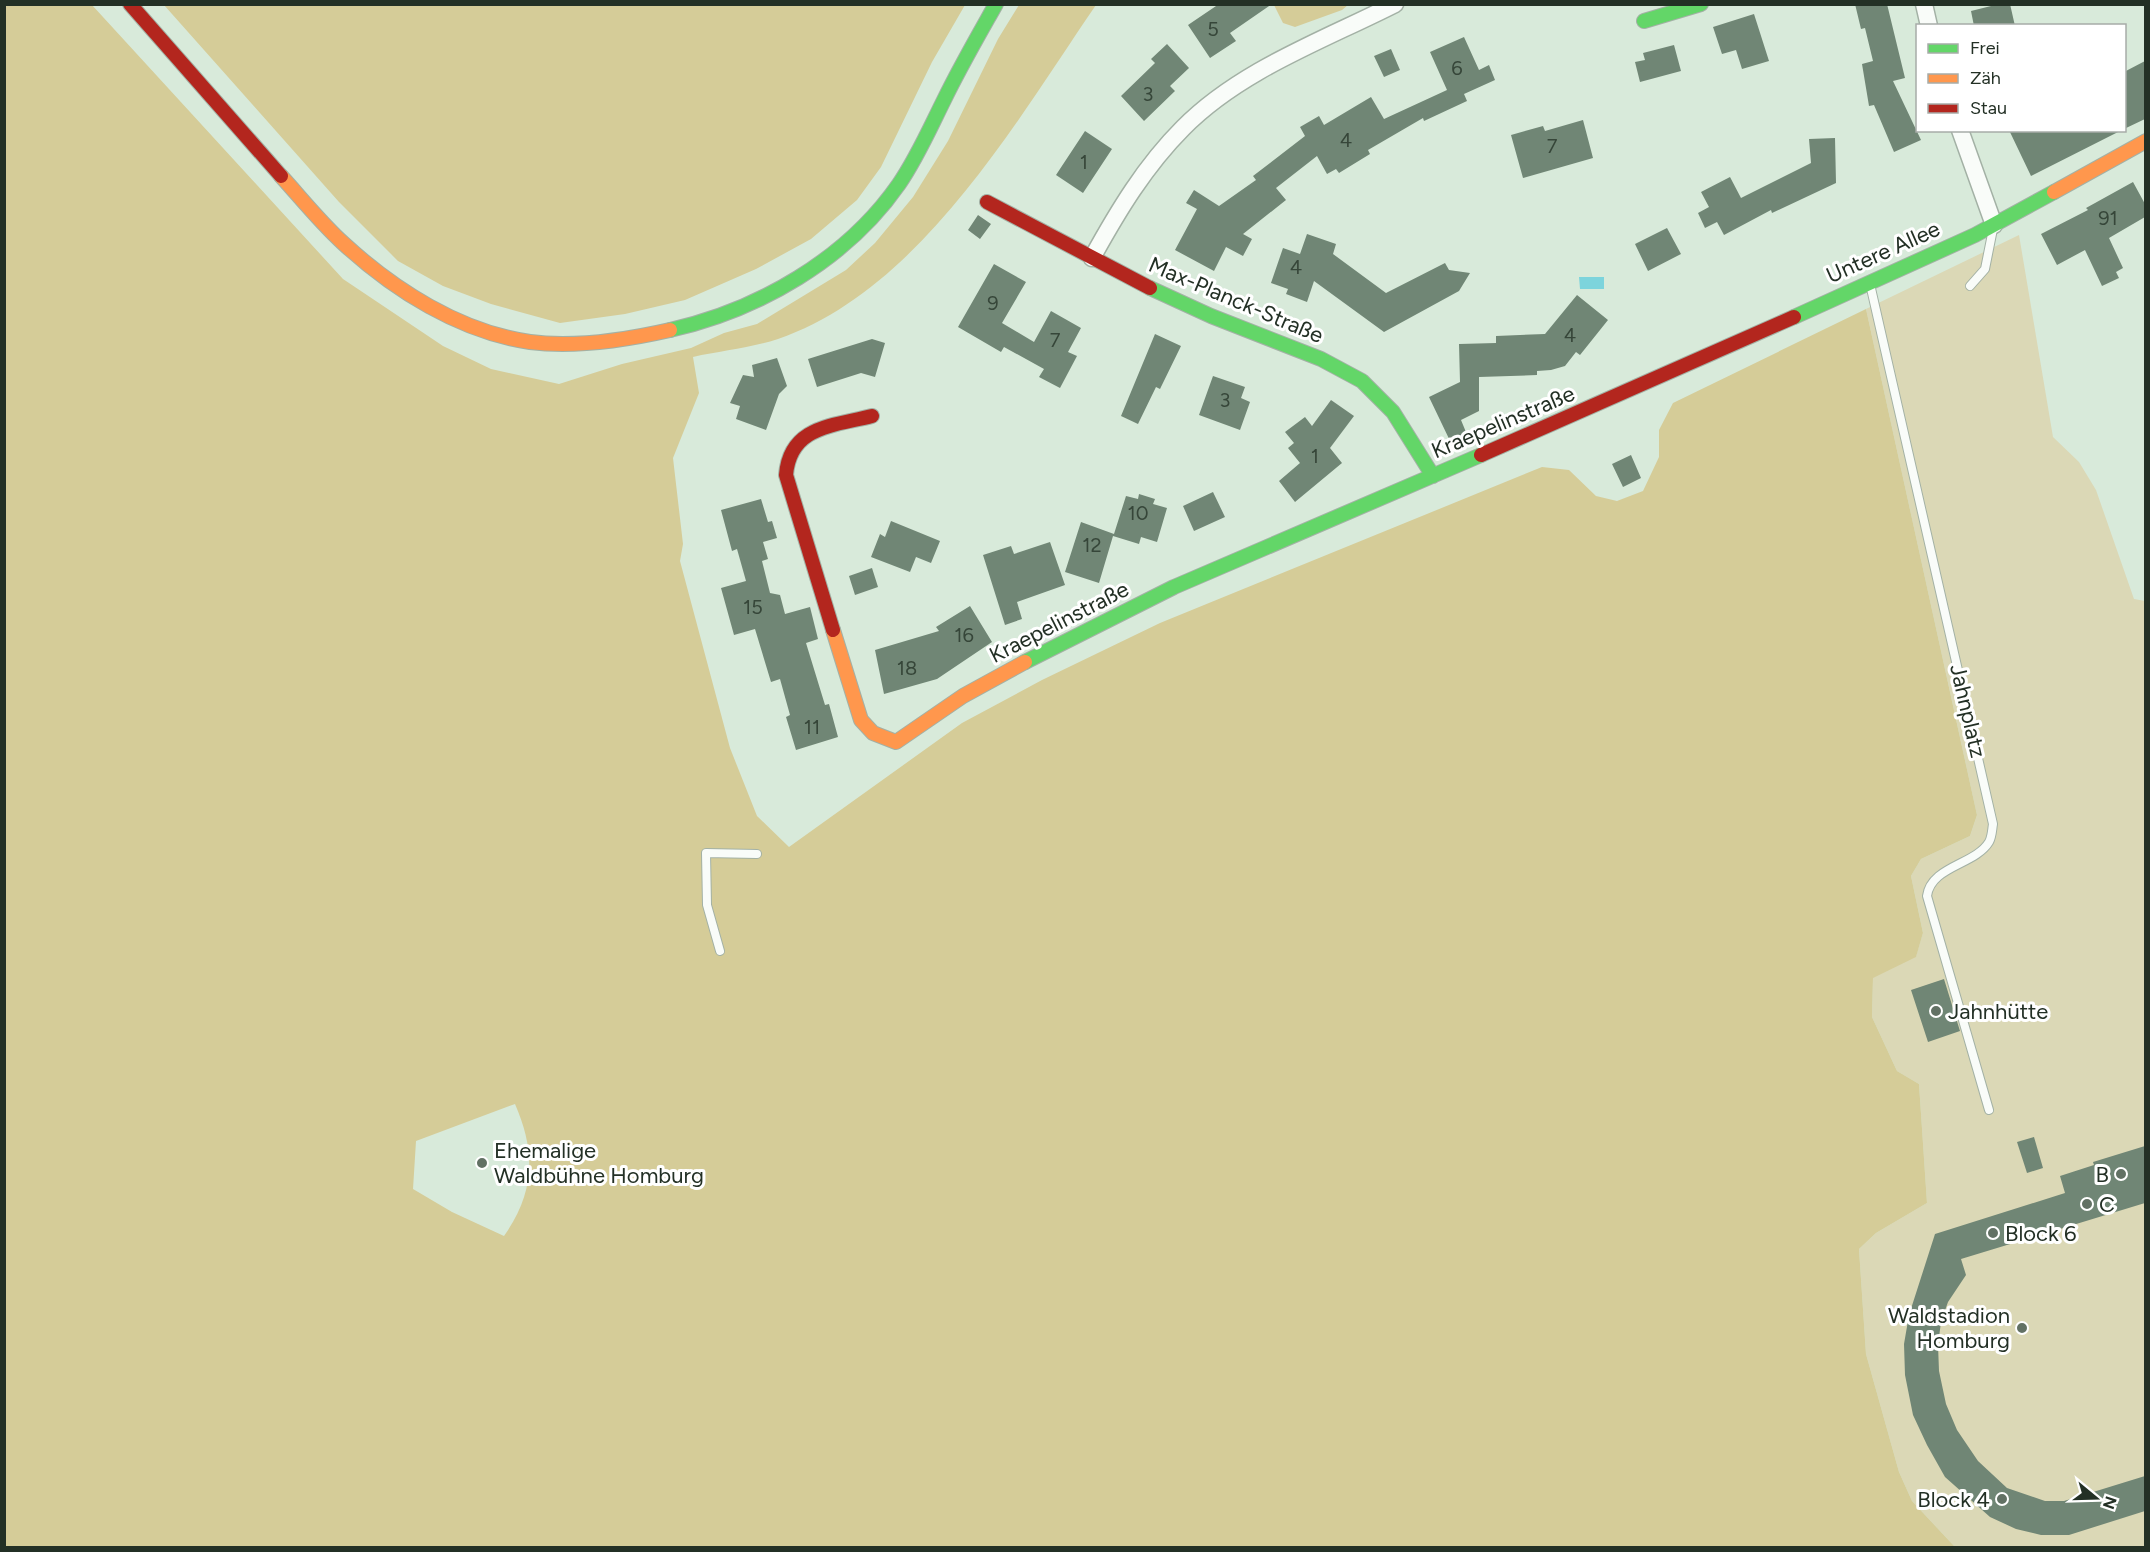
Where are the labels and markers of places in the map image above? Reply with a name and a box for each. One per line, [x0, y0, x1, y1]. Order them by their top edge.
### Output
place label: Jahnhütte [1948, 998, 2048, 1025]
marker: Jahnhütte [1929, 1004, 1943, 1018]
place label: Ehemalige Waldbühne Homburg [494, 1137, 704, 1189]
marker: Ehemalige Waldbühne Homburg [475, 1156, 489, 1170]
place label: B [2096, 1161, 2109, 1188]
marker: B [2114, 1167, 2128, 1181]
place label: C [2099, 1191, 2115, 1218]
marker: C [2080, 1197, 2094, 1211]
place label: Block 6 [2005, 1220, 2077, 1247]
marker: Block 6 [1986, 1226, 2000, 1240]
place label: Waldstadion Homburg [1888, 1302, 2010, 1354]
marker: Waldstadion Homburg [2015, 1321, 2029, 1335]
place label: Block 4 [1917, 1486, 1990, 1513]
marker: Block 4 [1995, 1492, 2009, 1506]

